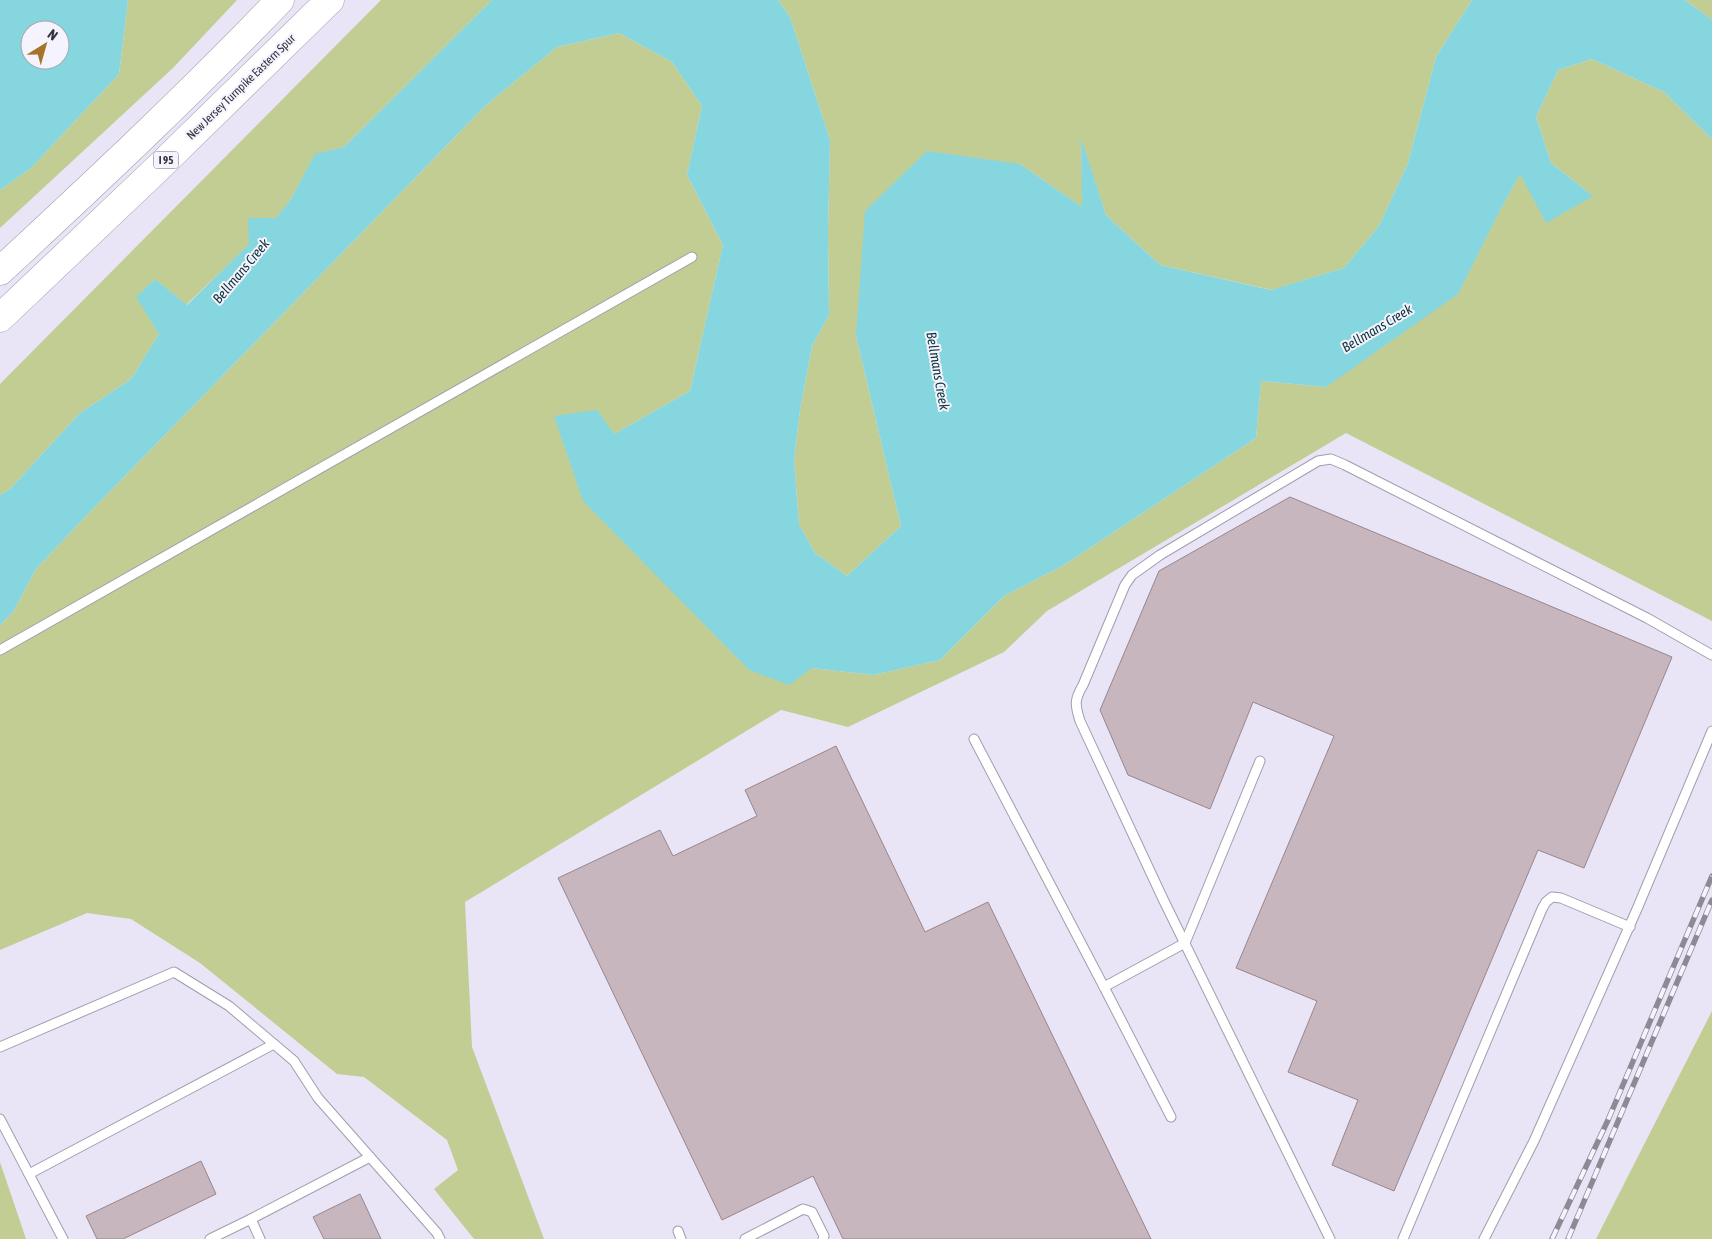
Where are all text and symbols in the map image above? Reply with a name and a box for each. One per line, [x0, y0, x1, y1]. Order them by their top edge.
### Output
north arrow [20, 20, 70, 70]
text: N [45, 26, 61, 43]
street label: New Jersey Turnpike Eastern Spur [184, 31, 298, 143]
road number: I 95 [154, 152, 178, 168]
water label: Bellmans Creek [209, 235, 273, 307]
water label: Bellmans Creek [1339, 300, 1416, 355]
water label: Bellmans Creek [923, 331, 953, 412]

